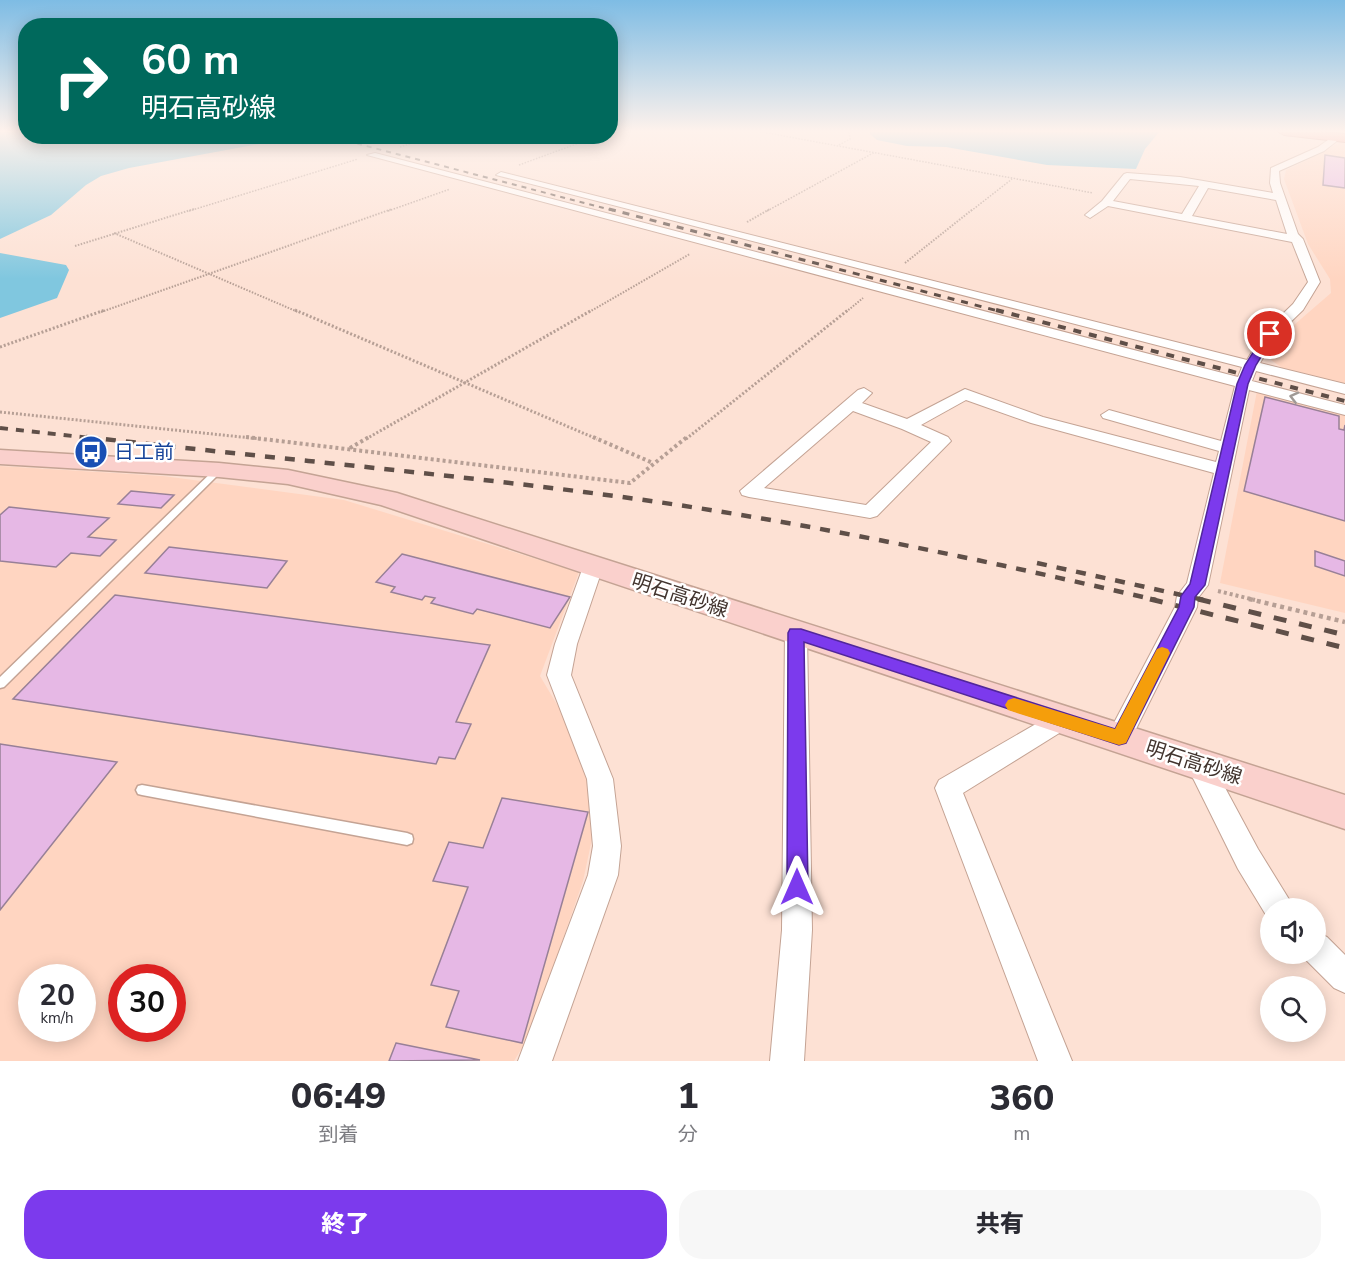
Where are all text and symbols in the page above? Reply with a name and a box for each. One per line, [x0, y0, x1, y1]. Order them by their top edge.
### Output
text: 60 m [141, 32, 240, 89]
icon: right [42, 42, 120, 120]
text: 明石高砂線 [141, 90, 276, 127]
pin [1244, 308, 1295, 359]
icon: arrive [1253, 317, 1286, 350]
one-way arrow [1289, 392, 1299, 405]
bus stop icon: 日工前 [73, 434, 109, 470]
place label: 日工前 [114, 439, 174, 466]
street label: 明石高砂線 [628, 567, 732, 624]
street label: 明石高砂線 [1142, 734, 1246, 791]
position arrow [765, 855, 829, 919]
map controls [1260, 898, 1326, 1042]
button: sound [1260, 898, 1326, 964]
speed limit sign: 30 [108, 964, 186, 1042]
text: 20 [39, 975, 75, 1016]
button: search [1260, 976, 1326, 1042]
text: km/h [40, 1008, 74, 1028]
text: 06:49 [291, 1072, 386, 1121]
text: 1 [677, 1072, 699, 1121]
text: 360 [989, 1074, 1054, 1123]
text: m [1013, 1120, 1030, 1147]
text: 到着 [319, 1121, 359, 1148]
text: 分 [678, 1121, 698, 1148]
button: 終了 [24, 1190, 667, 1259]
button: 共有 [679, 1190, 1321, 1259]

